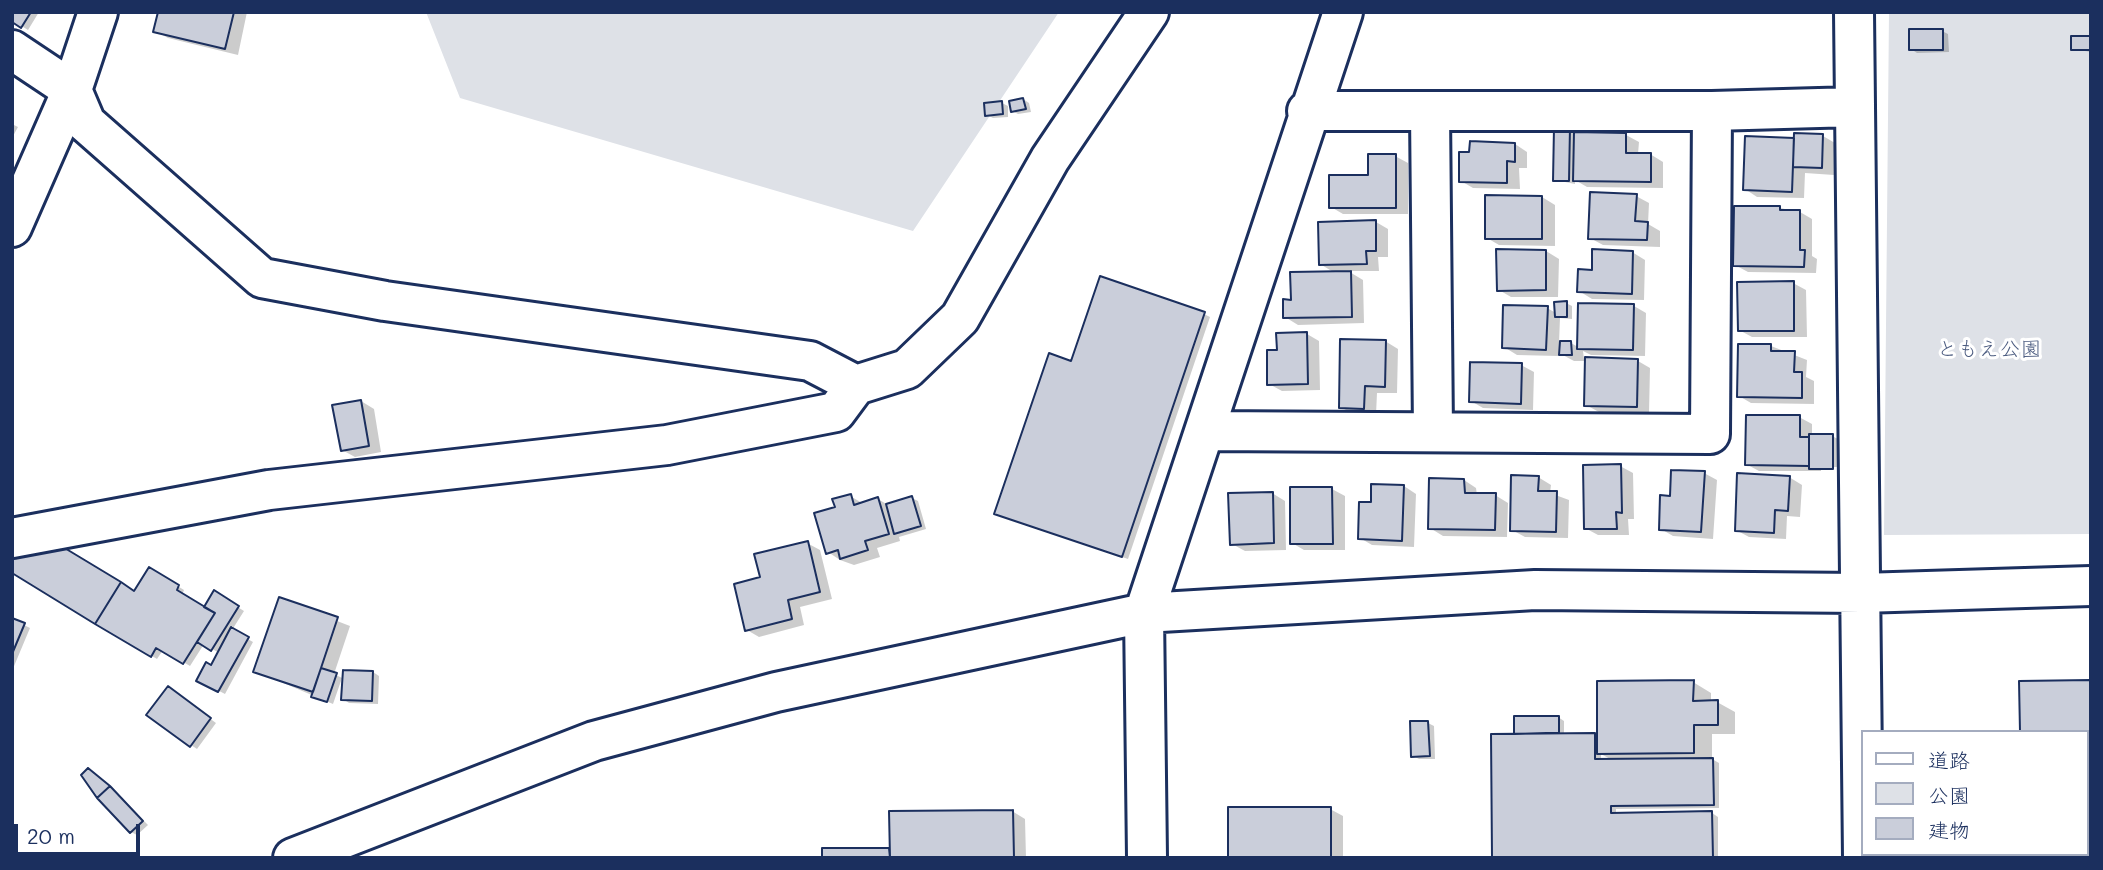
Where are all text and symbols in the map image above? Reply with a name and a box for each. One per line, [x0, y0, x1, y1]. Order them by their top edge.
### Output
park label: ともえ公園 [1937, 337, 2041, 363]
legend [1862, 730, 2089, 856]
text: 道路 [1928, 746, 1970, 773]
text: 公園 [1928, 781, 1970, 808]
scale bar [18, 810, 144, 854]
text: 建物 [1928, 816, 1970, 843]
text: 20 m [27, 822, 75, 849]

